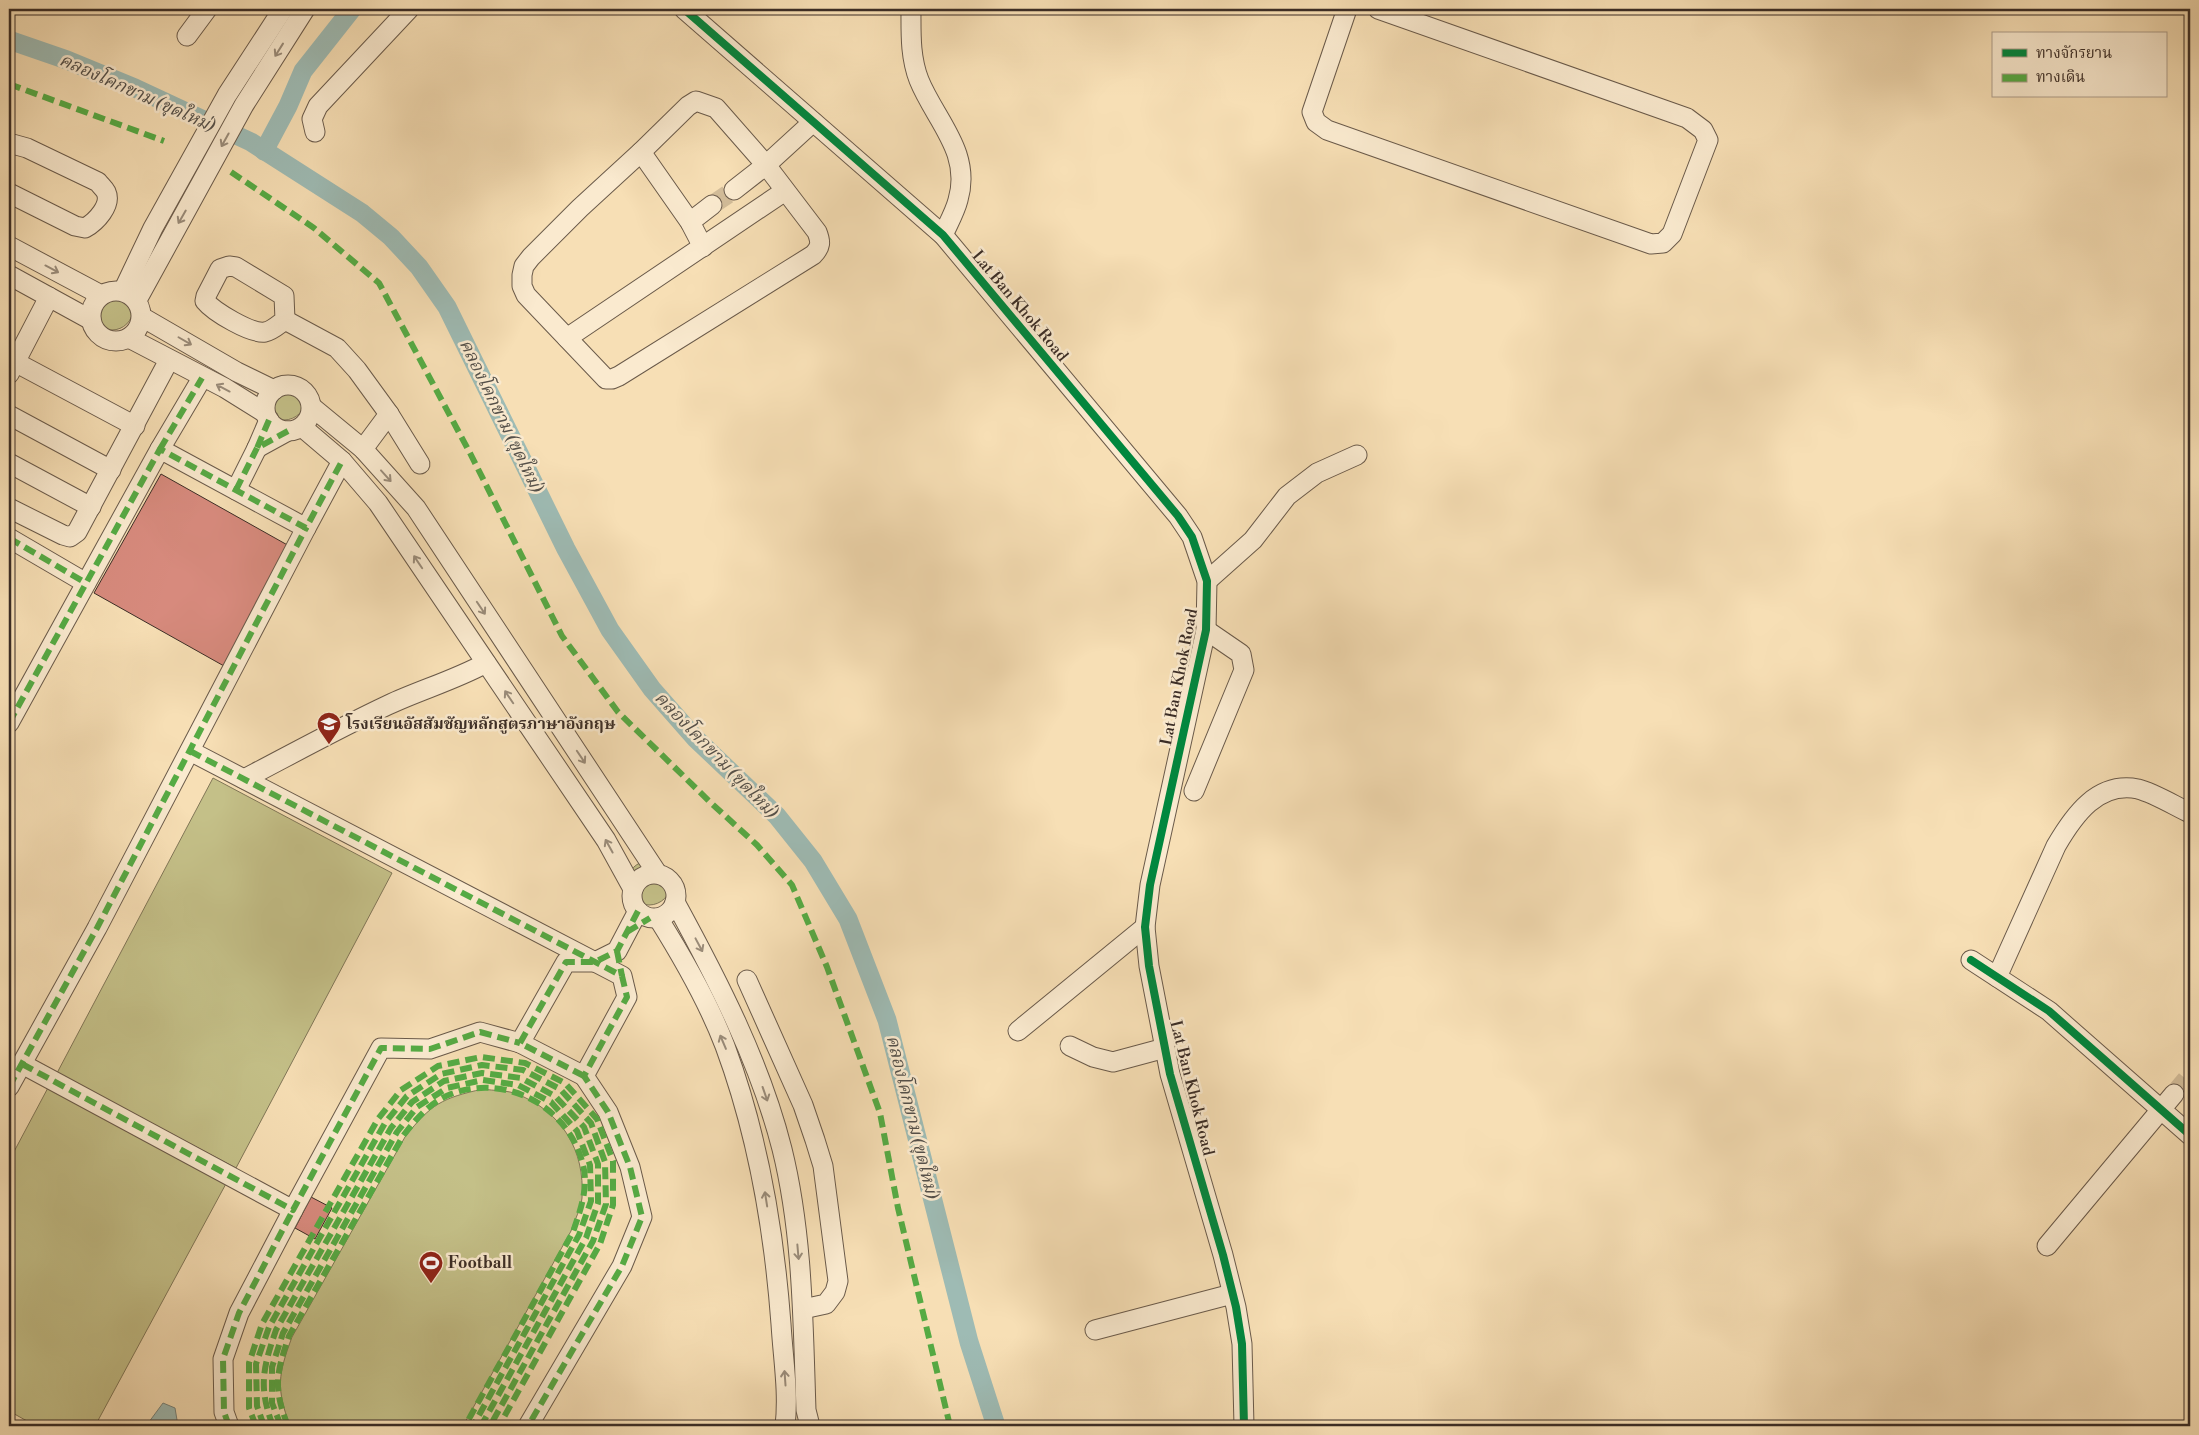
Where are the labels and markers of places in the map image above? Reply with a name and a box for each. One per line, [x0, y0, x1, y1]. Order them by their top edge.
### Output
school or university icon: โรงเรียนอัสสัมชัญหลักสูตรภาษาอังกฤษ [316, 711, 342, 745]
place label: โรงเรียนอัสสัมชัญหลักสูตรภาษาอังกฤษ [345, 713, 616, 734]
sports icon: Football [418, 1250, 444, 1284]
place label: Football [448, 1253, 513, 1273]

